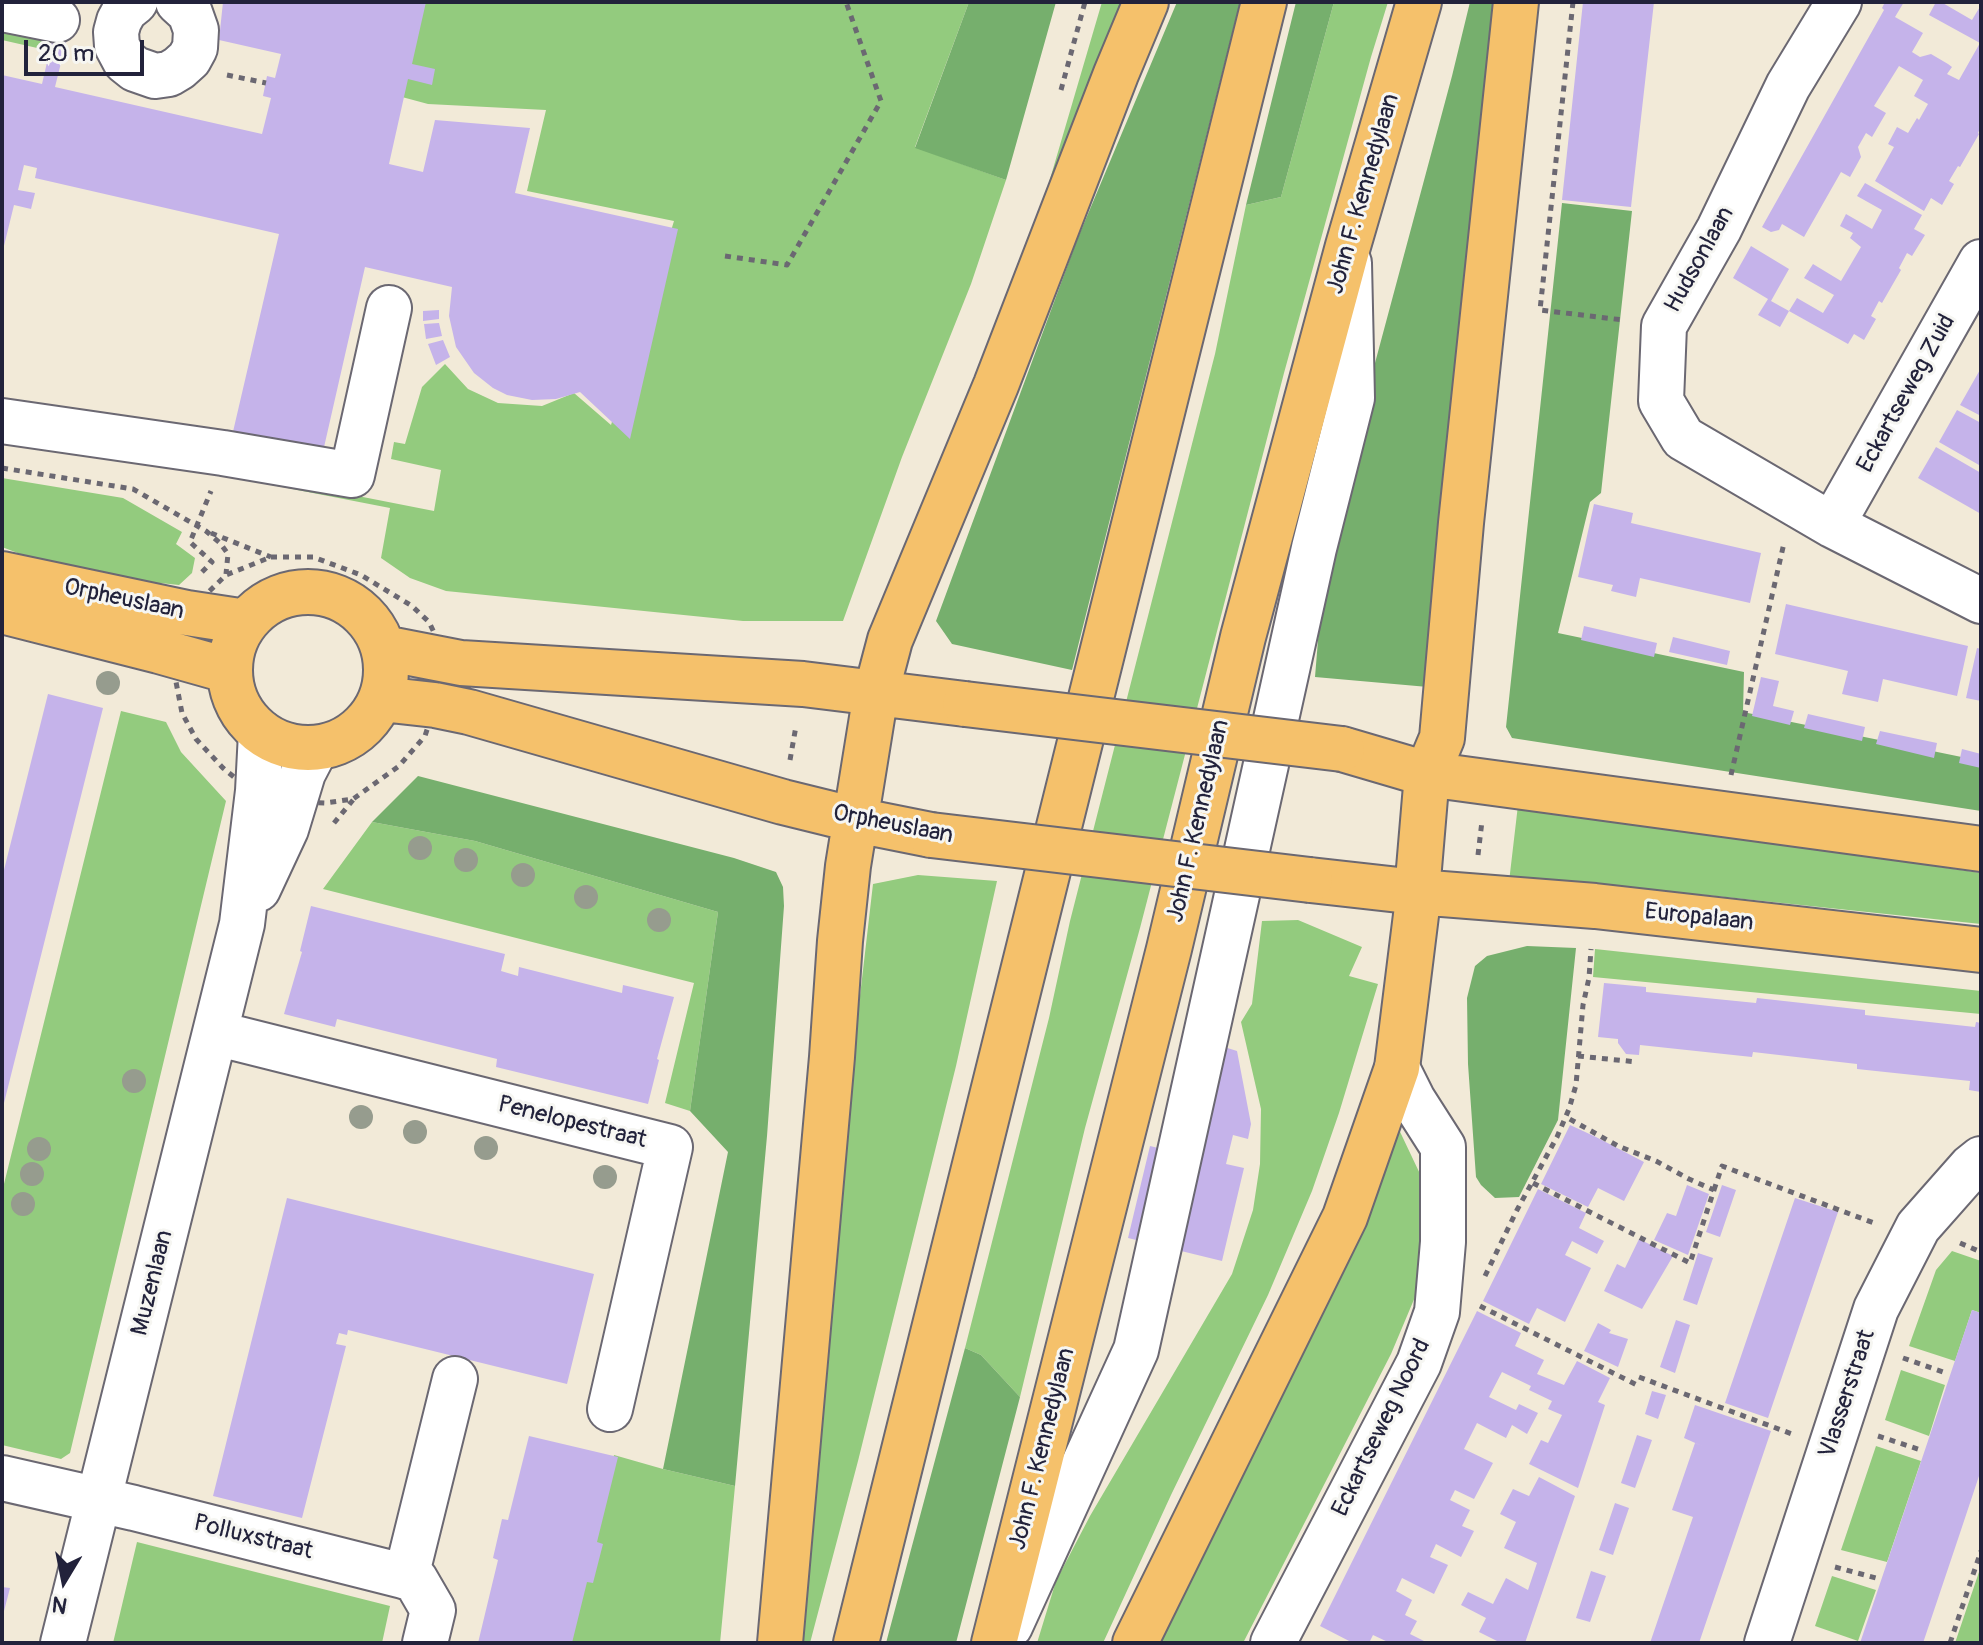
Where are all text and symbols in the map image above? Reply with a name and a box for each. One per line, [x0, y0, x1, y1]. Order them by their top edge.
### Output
scale bar [28, 24, 148, 74]
text: 20 m [38, 39, 94, 68]
street label: John F. Kennedylaan [1322, 91, 1406, 297]
street label: Hudsonlaan [1659, 202, 1741, 318]
street label: Eckartseweg Zuid [1852, 310, 1962, 478]
street label: Orpheuslaan [61, 573, 187, 627]
street label: John F. Kennedylaan [1162, 717, 1236, 925]
street label: Orpheuslaan [830, 799, 956, 851]
street label: Europalaan [1643, 898, 1755, 938]
street label: Penelopestraat [495, 1091, 649, 1155]
street label: Muzenlaan [126, 1227, 180, 1339]
street label: Vlasserstraat [1814, 1326, 1882, 1462]
street label: Eckartseweg Noord [1327, 1335, 1437, 1521]
street label: John F. Kennedylaan [1004, 1345, 1082, 1553]
street label: Polluxstraat [190, 1509, 316, 1567]
north arrow [24, 1541, 104, 1621]
text: N [50, 1590, 70, 1620]

